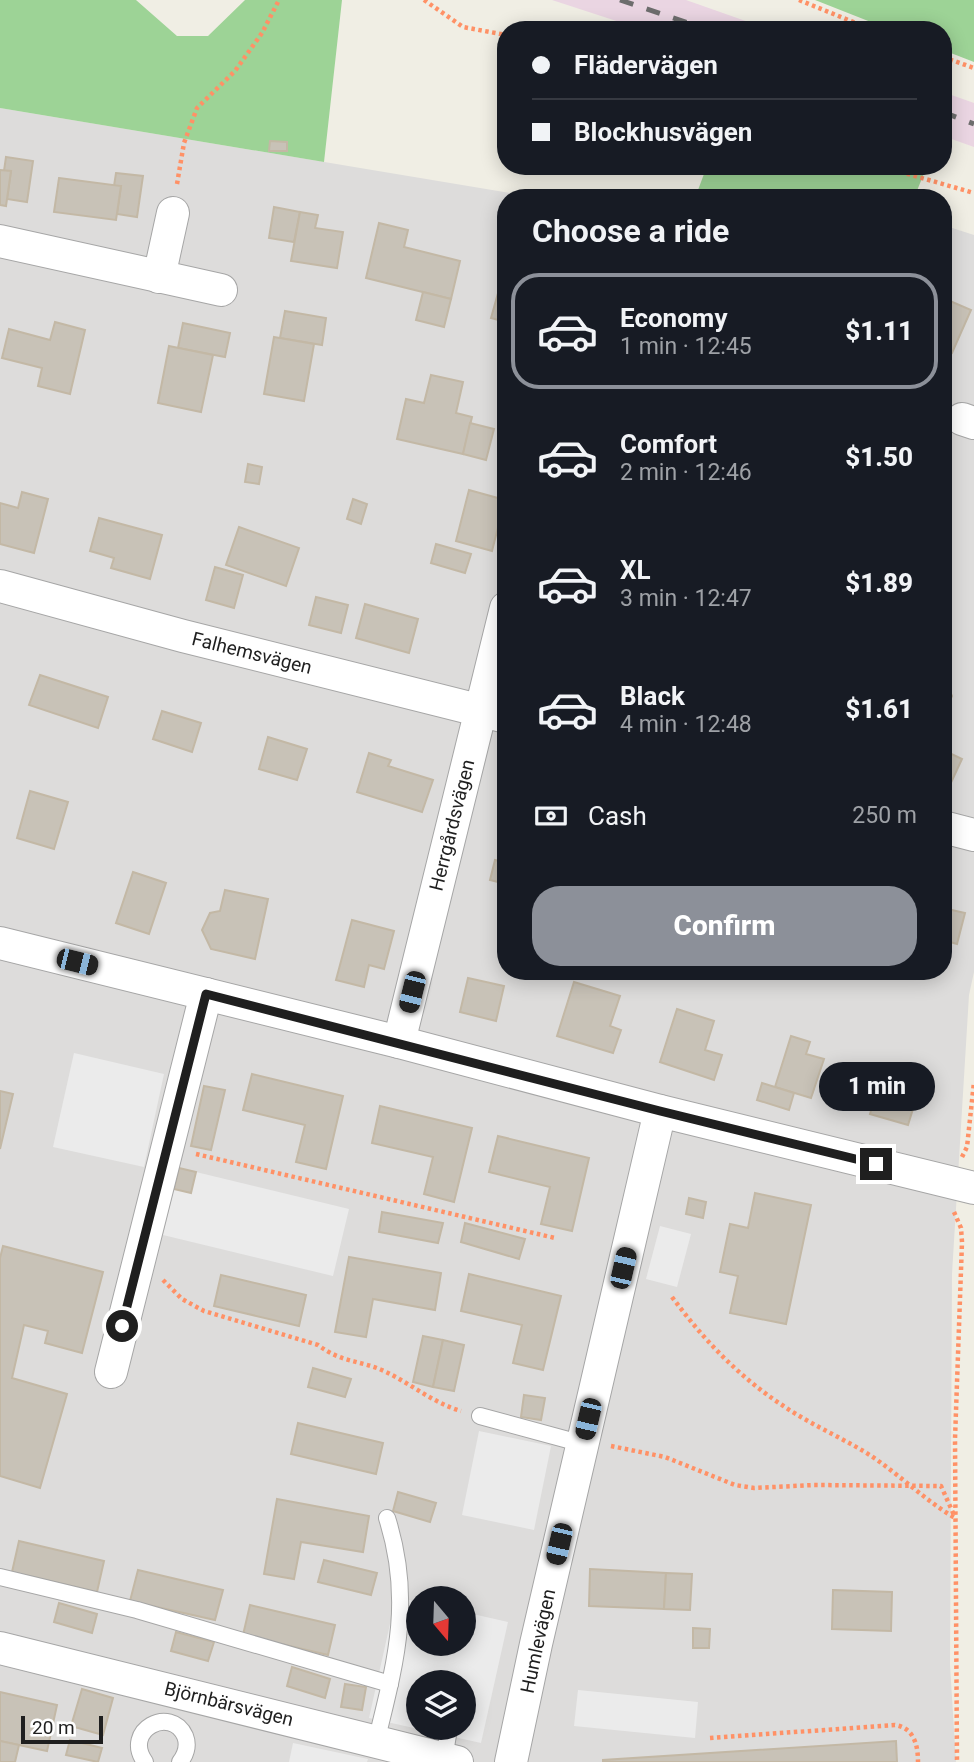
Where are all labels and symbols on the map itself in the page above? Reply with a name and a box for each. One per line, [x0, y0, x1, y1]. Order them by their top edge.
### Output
street label: Falhemsvägen [190, 627, 314, 679]
street label: Herrgårdsvägen [425, 757, 479, 893]
car [55, 947, 100, 977]
car [397, 969, 428, 1015]
callout: 1 min [818, 1062, 934, 1112]
route end [860, 1148, 892, 1180]
car [609, 1245, 638, 1291]
route start [106, 1310, 138, 1342]
car [574, 1396, 603, 1442]
car [545, 1521, 574, 1567]
north arrow [406, 1586, 476, 1656]
street label: Humlevägen [516, 1587, 560, 1695]
street label: Björnbärsvägen [162, 1677, 296, 1731]
scale bar [21, 1713, 103, 1745]

